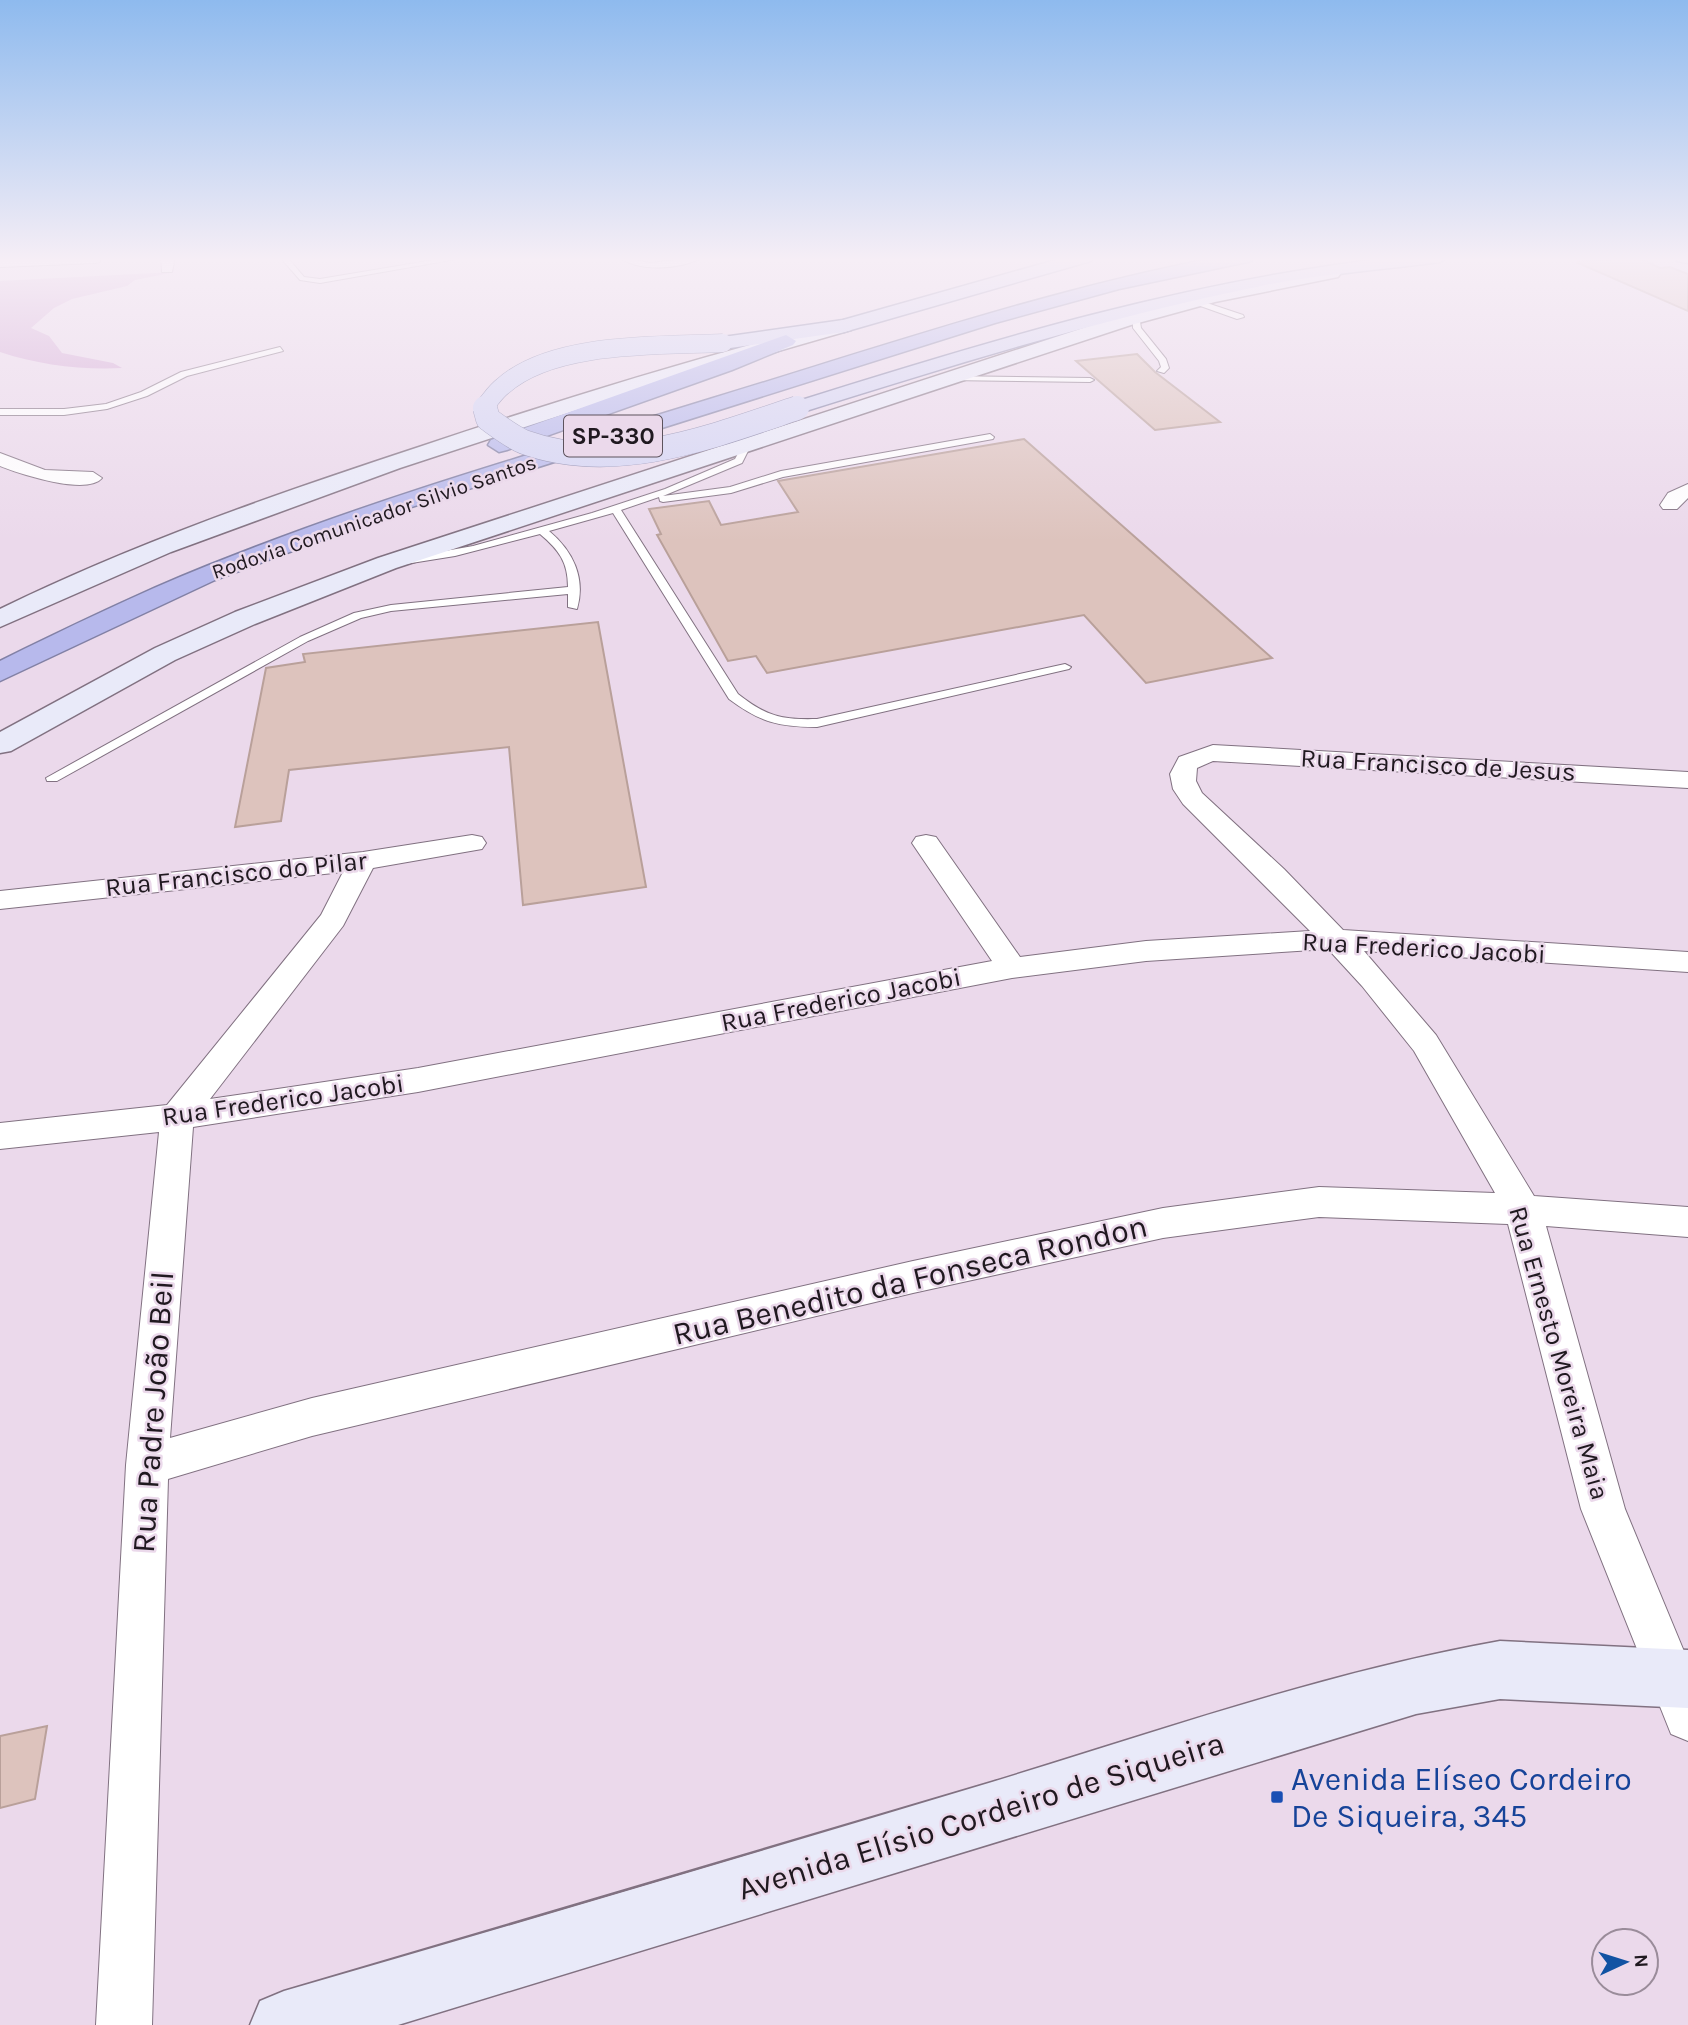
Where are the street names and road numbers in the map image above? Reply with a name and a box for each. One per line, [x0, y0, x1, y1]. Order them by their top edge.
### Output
road number: SP-330 [564, 416, 662, 456]
street label: Rodovia Comunicador Silvio Santos [209, 450, 539, 584]
street label: Rua Francisco de Jesus [1300, 742, 1576, 788]
street label: Rua Francisco do Pilar [104, 845, 369, 903]
street label: Rua Frederico Jacobi [1301, 926, 1547, 970]
street label: Rua Frederico Jacobi [718, 962, 964, 1038]
street label: Rua Frederico Jacobi [160, 1068, 406, 1132]
street label: Rua Ernesto Moreira Maia [1502, 1203, 1616, 1503]
street label: Rua Benedito da Fonseca Rondon [669, 1207, 1151, 1353]
street label: Rua Padre João Beil [125, 1270, 181, 1554]
street label: Avenida Elísio Cordeiro de Siqueira [733, 1724, 1229, 1908]

